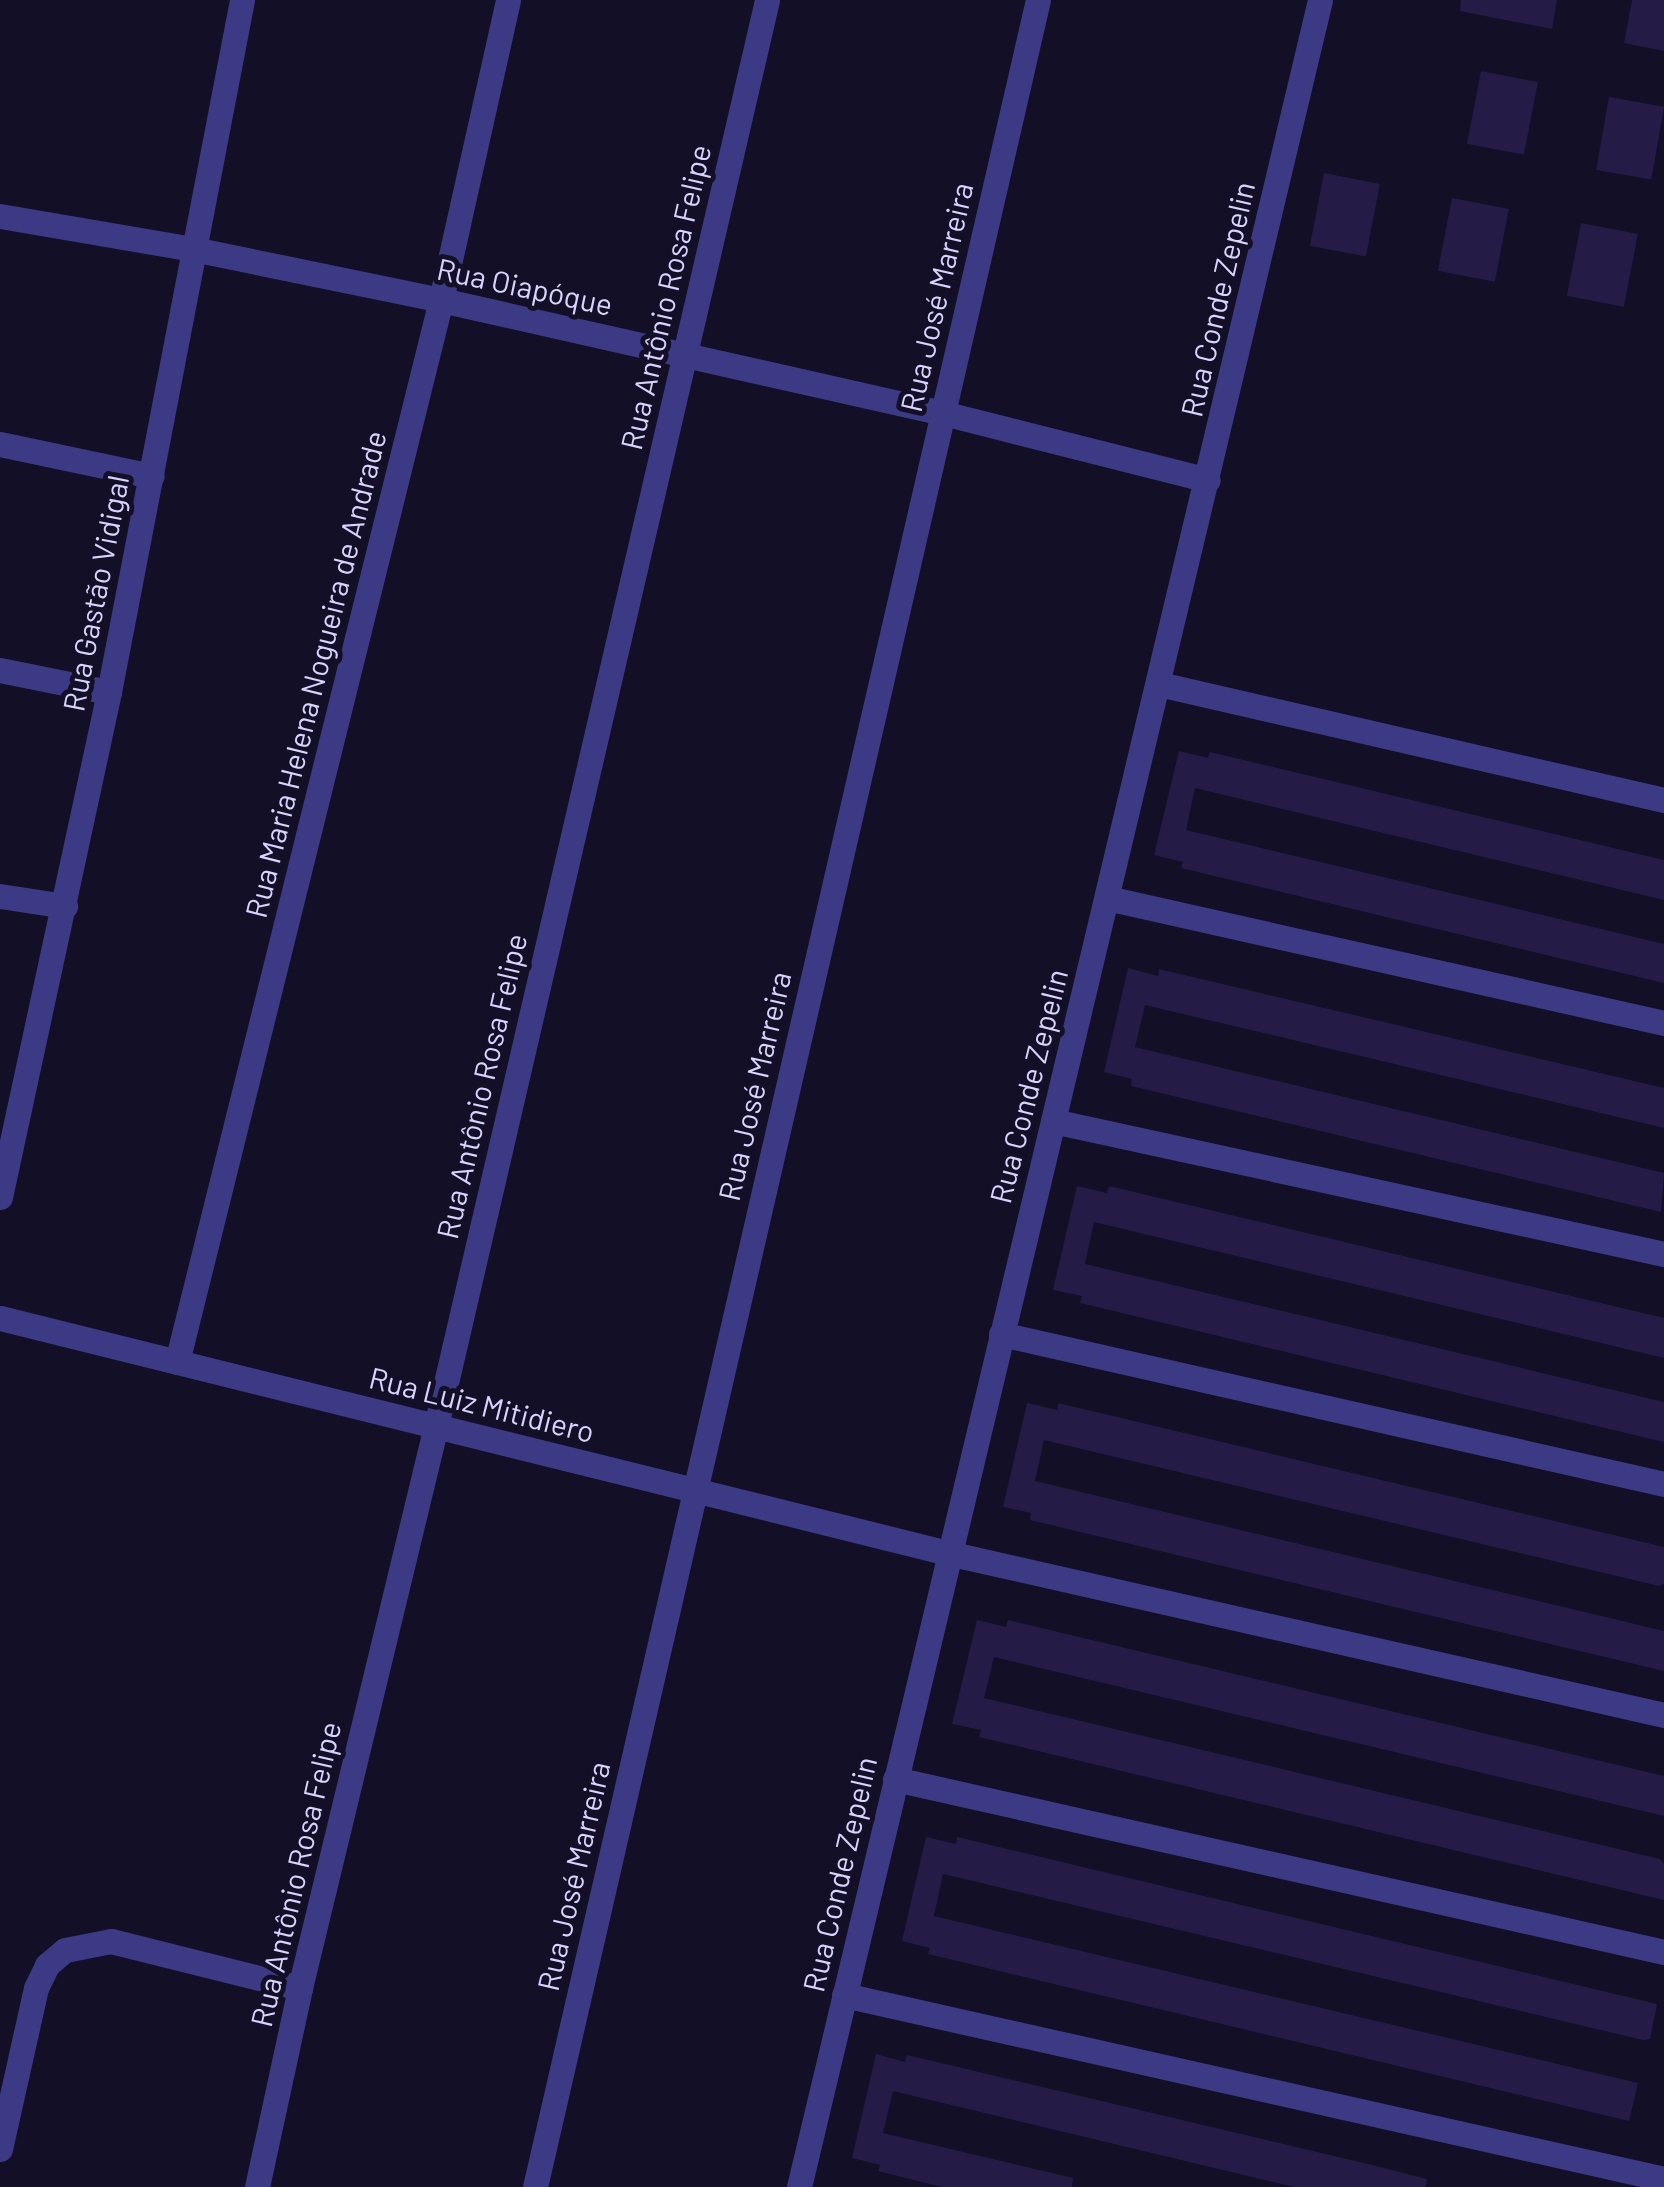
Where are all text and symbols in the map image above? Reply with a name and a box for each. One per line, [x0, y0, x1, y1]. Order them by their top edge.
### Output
street label: Rua Antônio Rosa Felipe [612, 141, 718, 453]
street label: Rua Conde Zepelin [1172, 178, 1262, 420]
street label: Rua José Marreira [892, 179, 980, 415]
street label: Rua Oiapóque [434, 250, 616, 322]
street label: Rua Maria Helena Nogueira de Andrade [237, 427, 393, 921]
street label: Rua Gastão Vidigal [54, 472, 136, 714]
street label: Rua Antônio Rosa Felipe [428, 930, 534, 1242]
street label: Rua Conde Zepelin [981, 965, 1075, 1207]
street label: Rua José Marreira [710, 968, 798, 1204]
street label: Rua Luiz Mitidiero [366, 1359, 598, 1449]
street label: Rua Antônio Rosa Felipe [242, 1718, 348, 2030]
street label: Rua Conde Zepelin [794, 1753, 884, 1995]
street label: Rua José Marreira [529, 1758, 617, 1994]

